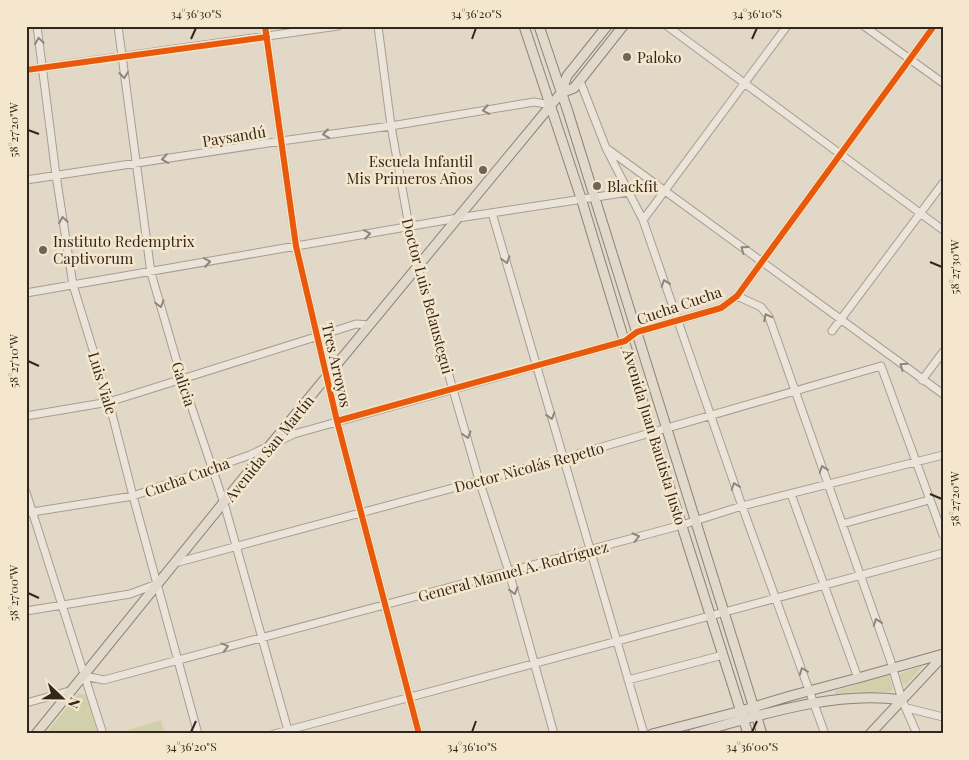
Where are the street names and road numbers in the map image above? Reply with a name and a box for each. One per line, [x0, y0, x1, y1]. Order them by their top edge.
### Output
street label: Paysandú [201, 121, 267, 151]
street label: Doctor Luis Belaustegui [398, 216, 459, 377]
street label: Cucha Cucha [634, 281, 725, 329]
street label: Tres Arroyos [318, 321, 356, 409]
street label: Avenida Juan Bautista Justo [618, 346, 691, 527]
street label: Luis Viale [84, 349, 122, 417]
street label: Galicia [167, 359, 201, 409]
street label: Avenida San Martín [219, 391, 318, 506]
street label: Doctor Nicolás Repetto [452, 437, 606, 497]
street label: Cucha Cucha [142, 452, 233, 502]
street label: General Manuel A. Rodríguez [416, 536, 610, 606]

